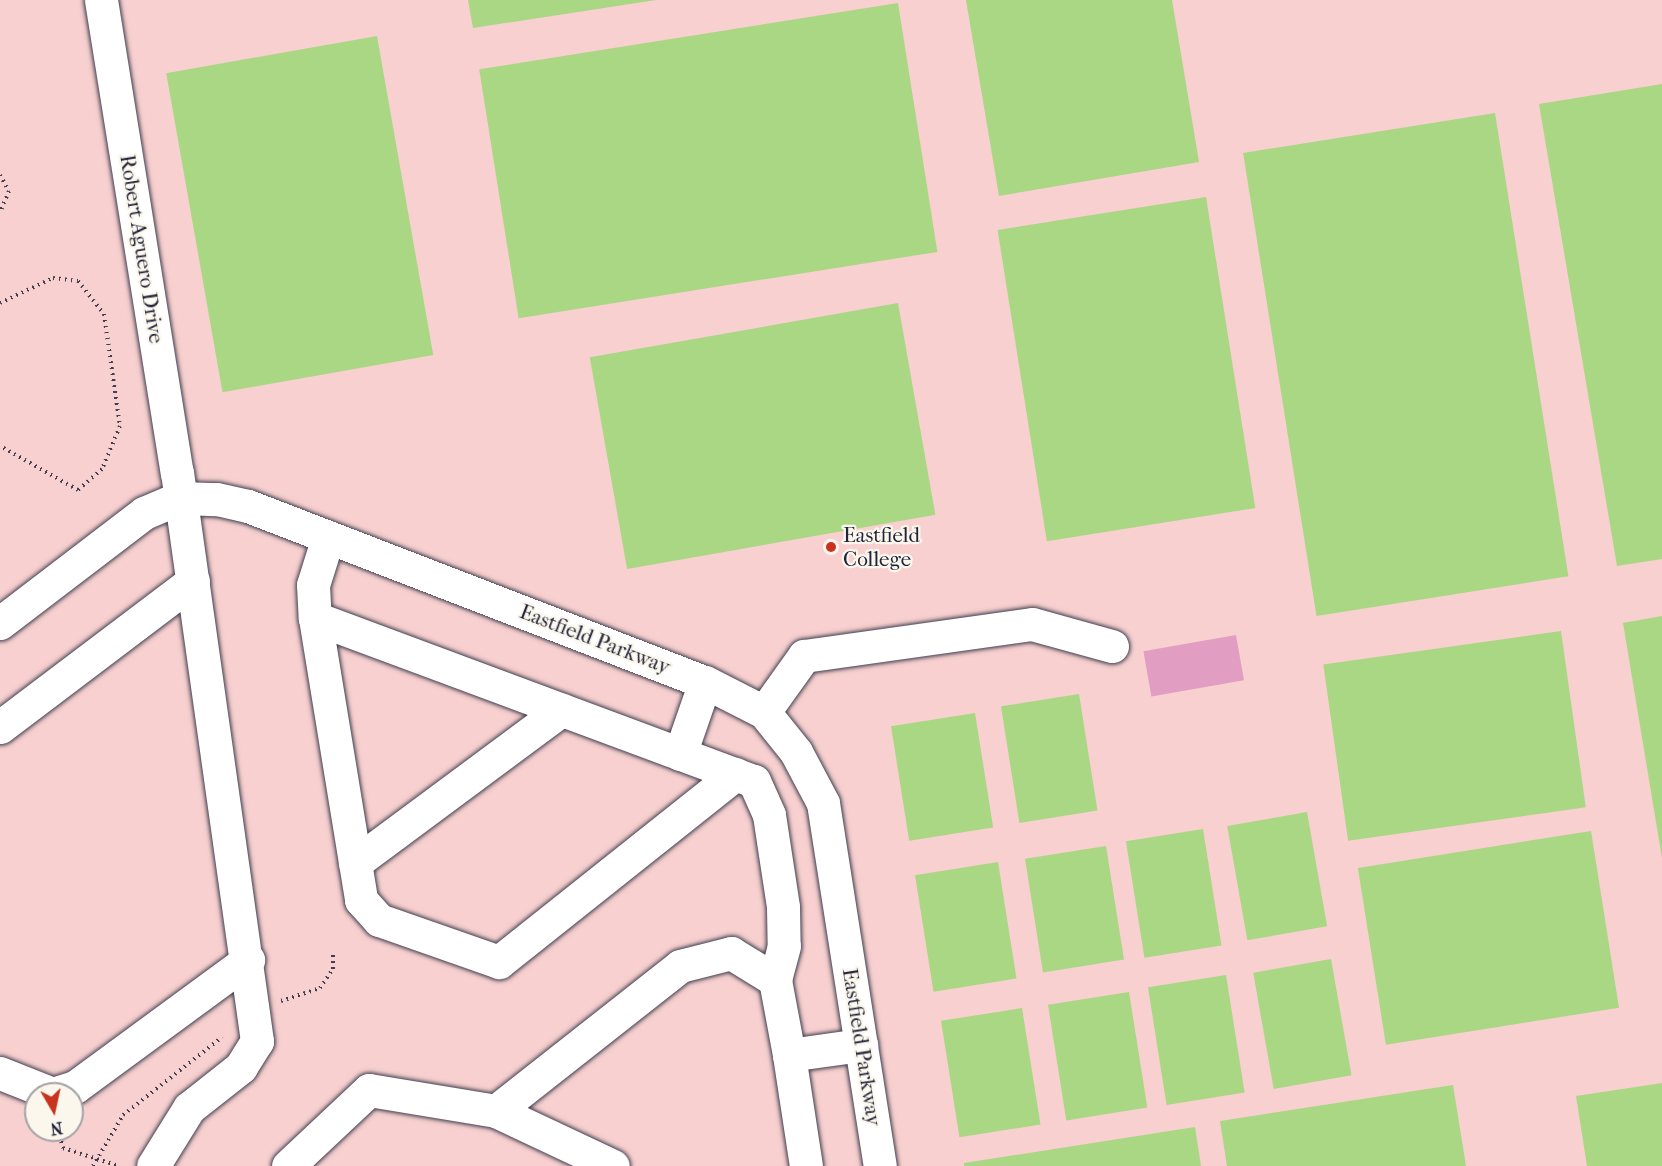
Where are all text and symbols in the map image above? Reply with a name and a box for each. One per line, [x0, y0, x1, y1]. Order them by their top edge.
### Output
street label: Robert Aguero Drive [115, 153, 169, 345]
place label: Eastfield College [843, 522, 920, 572]
marker: Eastfield College [824, 540, 838, 554]
street label: Eastfield Parkway [516, 599, 674, 679]
street label: Eastfield Parkway [837, 966, 887, 1128]
north arrow [24, 1082, 84, 1142]
text: N [49, 1118, 64, 1139]

